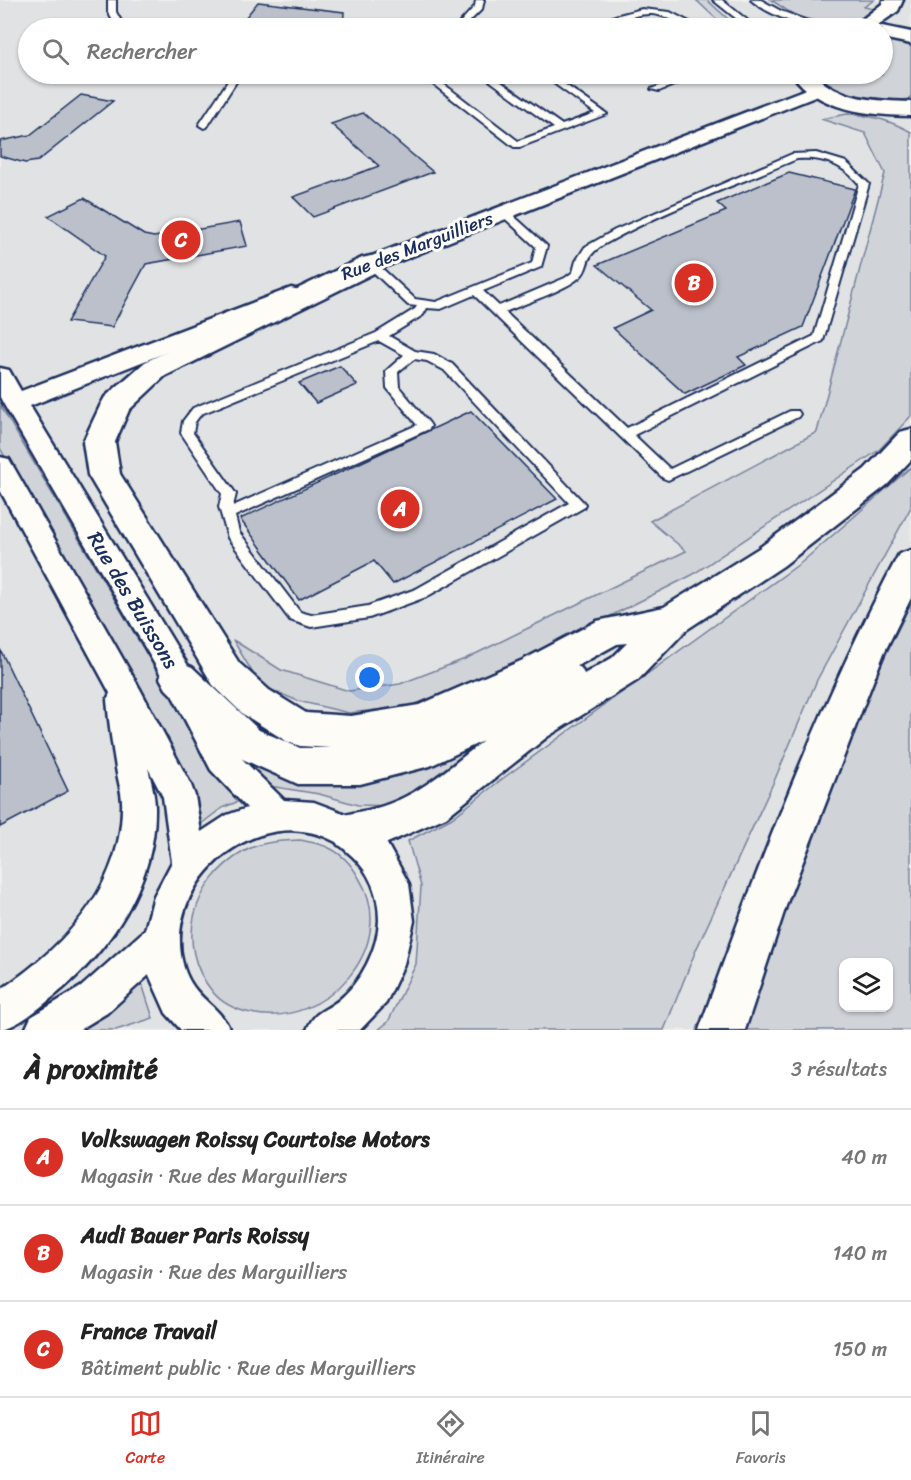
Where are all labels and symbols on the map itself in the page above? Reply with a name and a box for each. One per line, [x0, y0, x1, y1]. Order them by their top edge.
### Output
street label: Rue des Marguilliers [336, 202, 498, 290]
pin: C [162, 218, 201, 262]
pin: B [674, 260, 714, 306]
pin: A [380, 486, 420, 532]
street label: Rue des Buissons [77, 524, 190, 677]
your location [355, 663, 384, 692]

